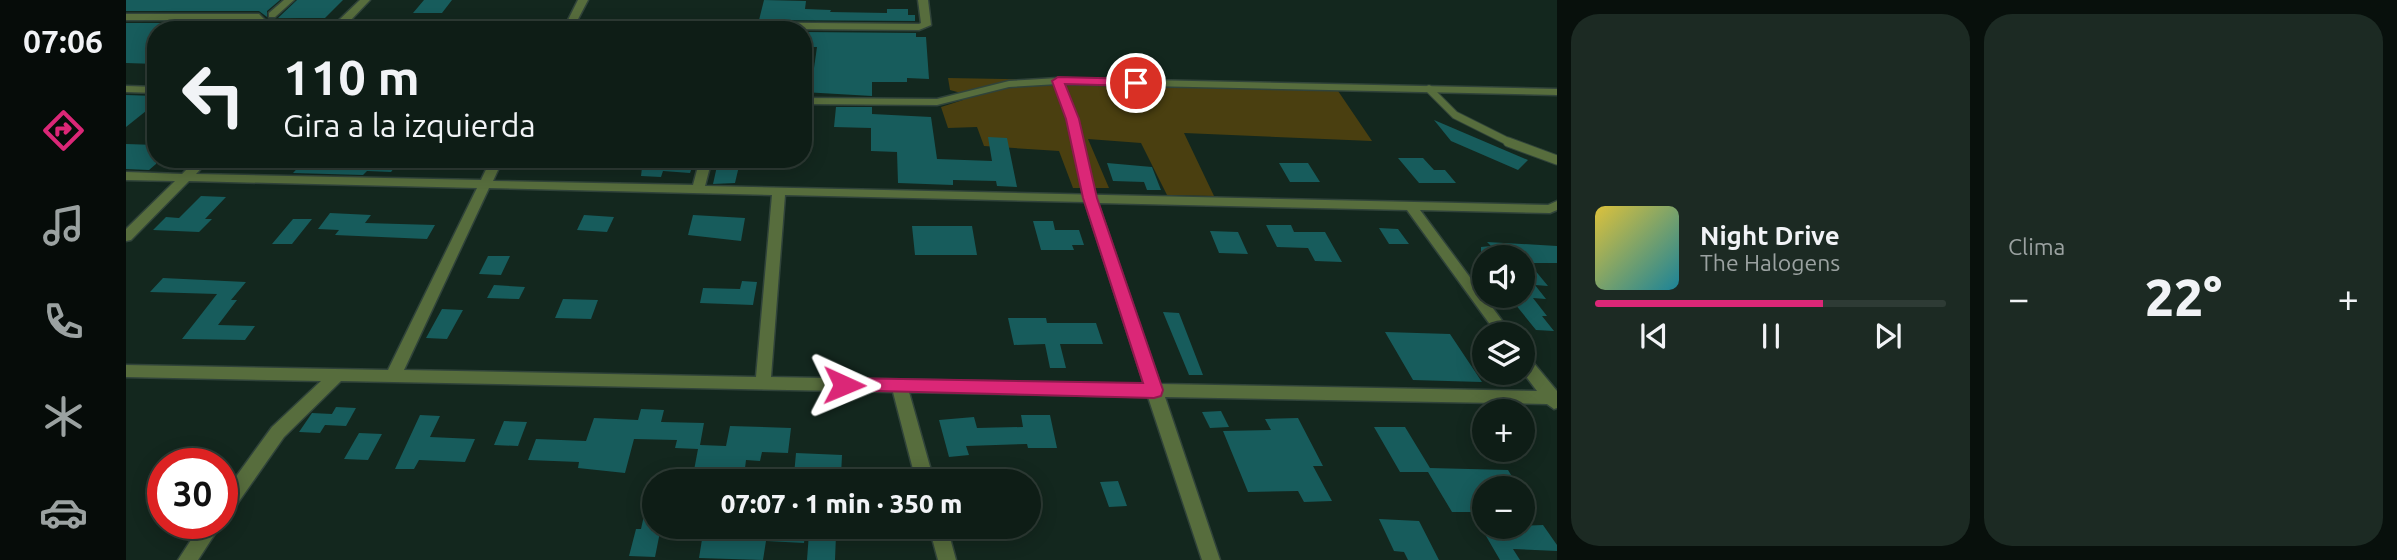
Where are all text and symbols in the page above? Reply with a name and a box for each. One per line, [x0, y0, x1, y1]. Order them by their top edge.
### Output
text: 07:06 [23, 23, 103, 59]
icon: left [168, 49, 259, 140]
text: 110 m [283, 49, 420, 104]
pin [1106, 53, 1166, 113]
icon: arrive [1117, 64, 1155, 102]
icon: directions [39, 106, 88, 155]
text: Gira a la izquierda [283, 107, 536, 143]
icon: music [39, 201, 88, 250]
text: Night Drive [1700, 221, 1840, 250]
text: Clima [2008, 234, 2065, 259]
map controls [1472, 245, 1535, 539]
button: sound [1472, 245, 1535, 308]
text: The Halogens [1700, 250, 1840, 275]
text: 22° [2145, 268, 2222, 326]
text: − [2008, 277, 2029, 319]
text: + [2338, 277, 2359, 319]
icon: phone [39, 297, 88, 346]
icon: previous [1635, 317, 1673, 355]
icon: pause [1752, 317, 1790, 355]
icon: next [1869, 317, 1907, 355]
button: layers [1472, 322, 1535, 385]
position arrow [807, 348, 881, 422]
icon: climate [39, 392, 88, 441]
button: + [1472, 399, 1535, 462]
speed limit sign: 30 [147, 448, 238, 539]
button: − [1472, 476, 1535, 539]
icon: car [39, 488, 88, 537]
text: 07:07 · 1 min · 350 m [721, 489, 962, 518]

